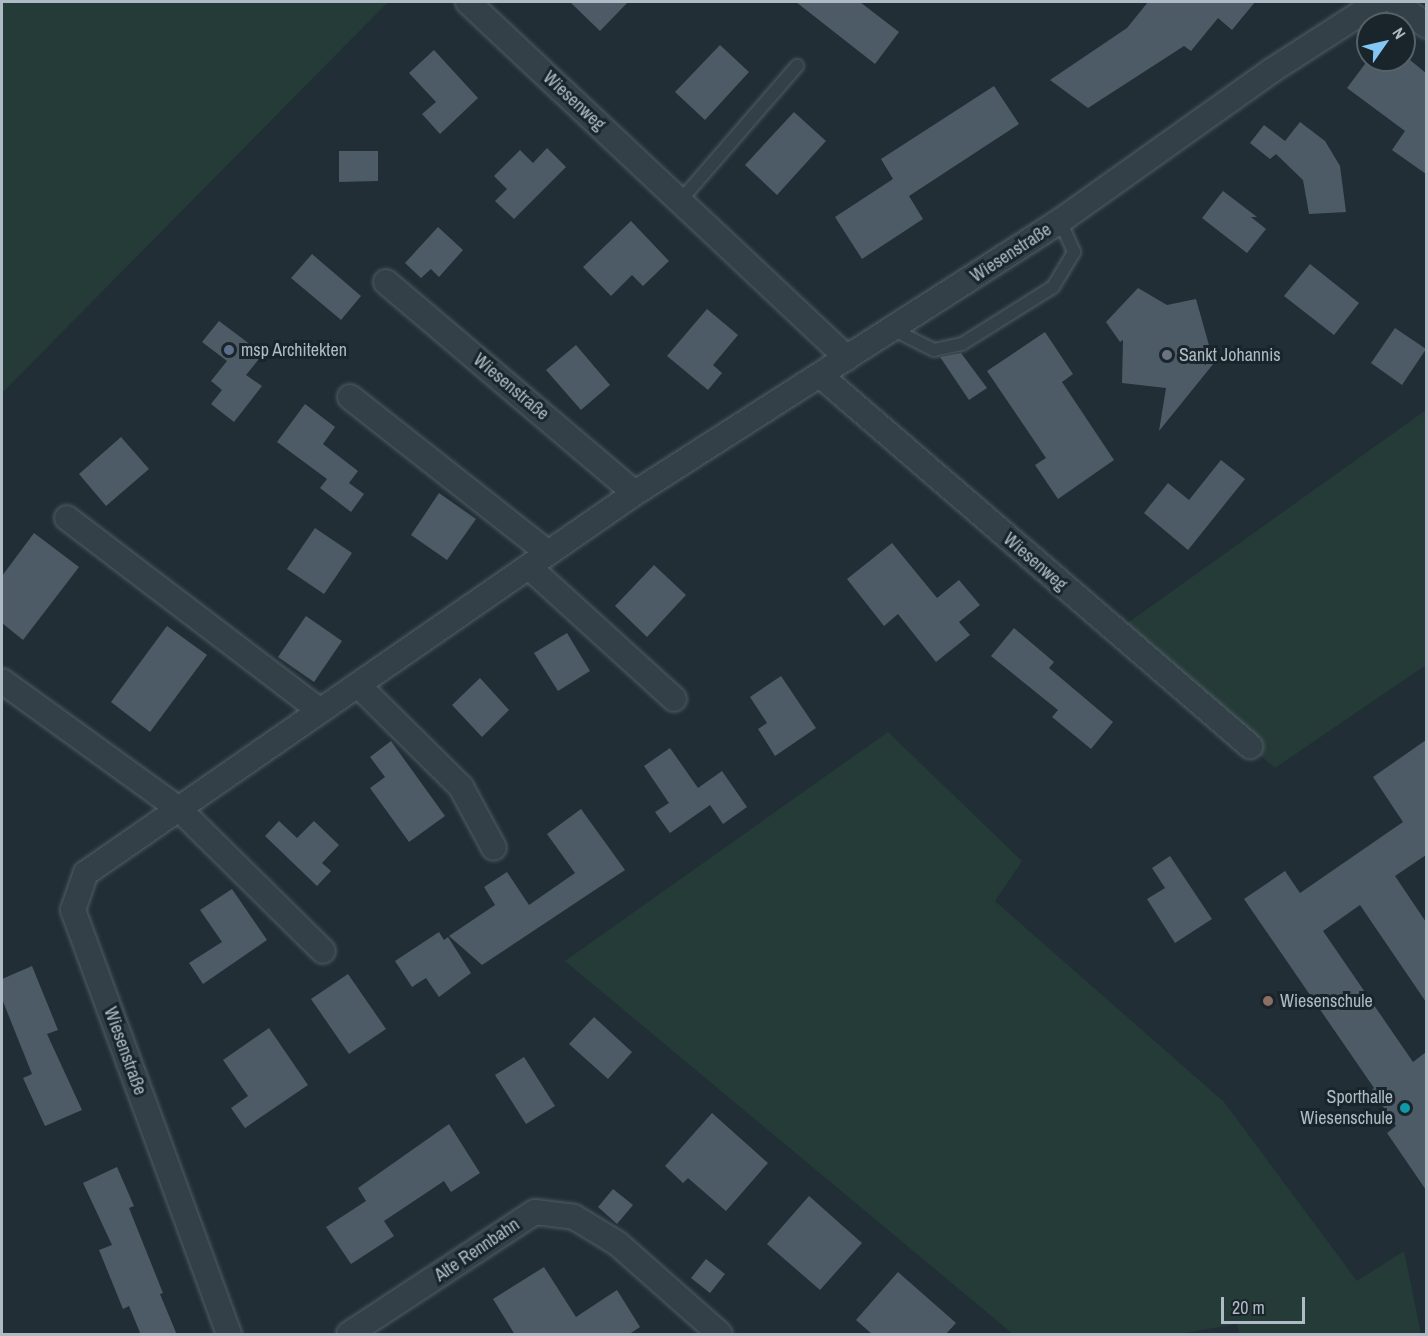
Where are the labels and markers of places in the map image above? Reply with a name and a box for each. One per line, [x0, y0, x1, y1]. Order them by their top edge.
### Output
place label: msp Architekten [241, 339, 348, 361]
marker: msp Architekten [222, 343, 236, 357]
place label: Sankt Johannis [1179, 344, 1281, 366]
marker: Sankt Johannis [1160, 348, 1174, 362]
place label: Wiesenschule [1280, 990, 1373, 1012]
marker: Wiesenschule [1261, 994, 1275, 1008]
place label: Sporthalle Wiesenschule [1300, 1087, 1393, 1130]
marker: Sporthalle Wiesenschule [1398, 1101, 1412, 1115]

